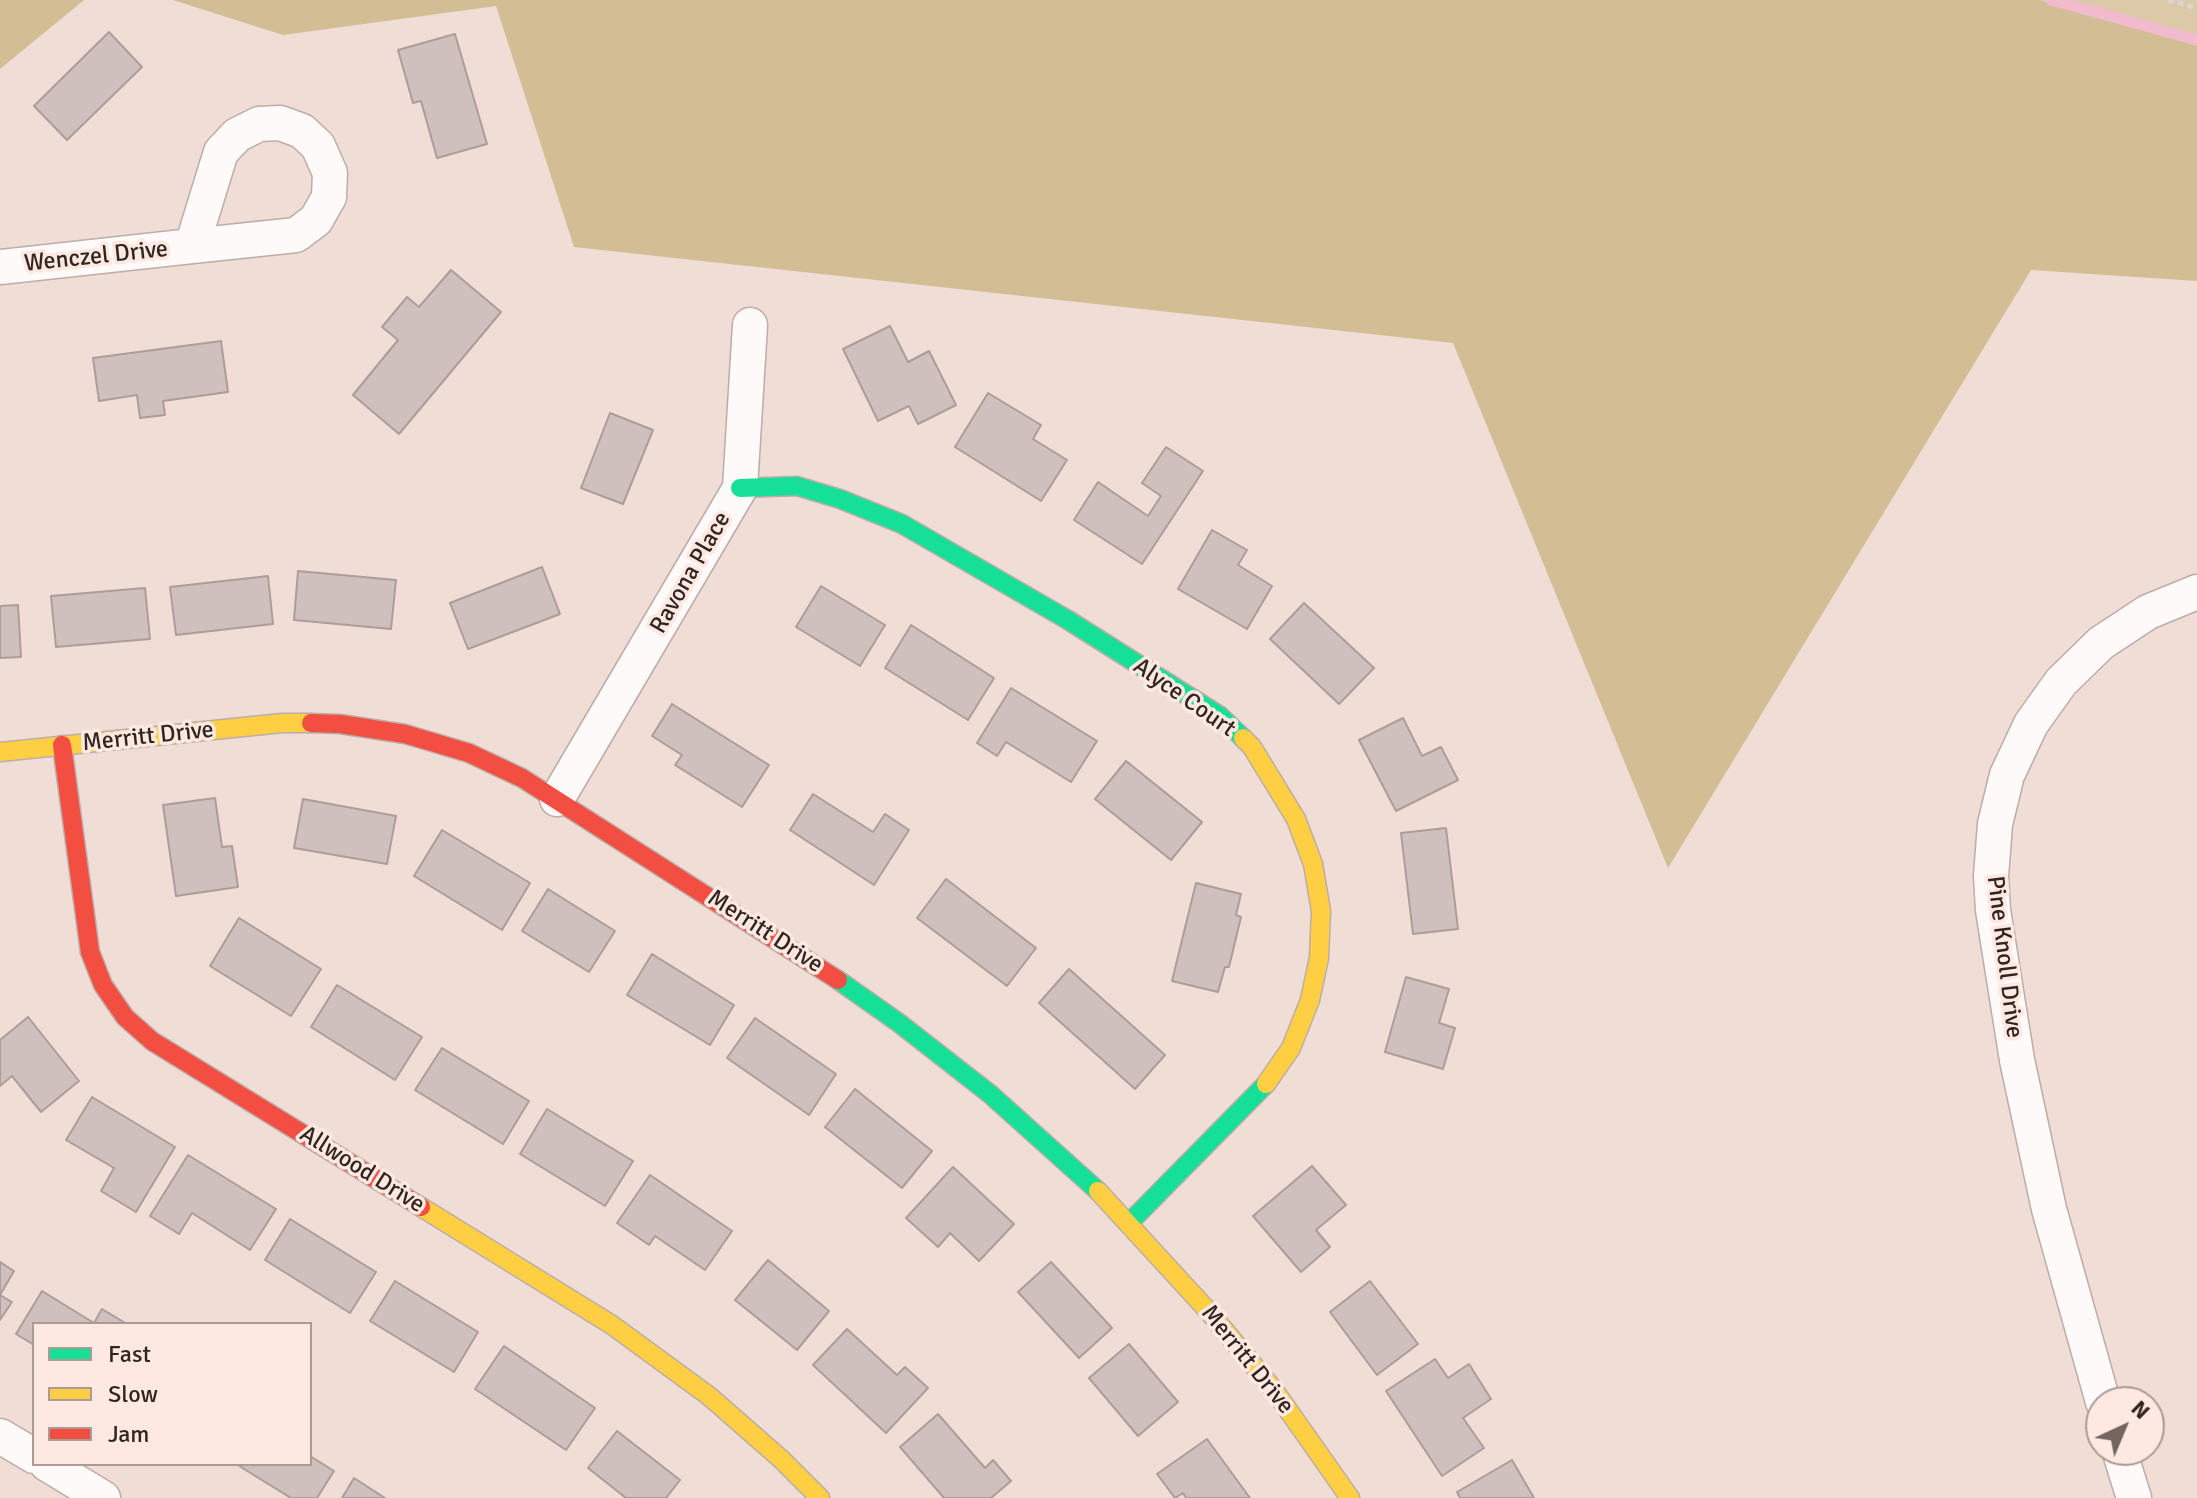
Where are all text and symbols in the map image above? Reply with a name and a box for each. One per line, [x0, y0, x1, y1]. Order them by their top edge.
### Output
street label: Wenczel Drive [23, 235, 169, 279]
street label: Ravona Place [645, 507, 737, 639]
street label: Alyce Court [1127, 652, 1241, 744]
street label: Merritt Drive [81, 716, 215, 758]
street label: Pine Knoll Drive [1980, 874, 2028, 1040]
street label: Merritt Drive [702, 884, 828, 980]
street label: Allwood Drive [294, 1120, 430, 1220]
street label: Merritt Drive [1194, 1300, 1300, 1420]
legend [32, 1322, 312, 1466]
text: Fast [108, 1339, 151, 1369]
text: Slow [108, 1379, 158, 1409]
north arrow [2085, 1386, 2165, 1466]
text: N [2126, 1395, 2156, 1425]
text: Jam [108, 1419, 149, 1449]

